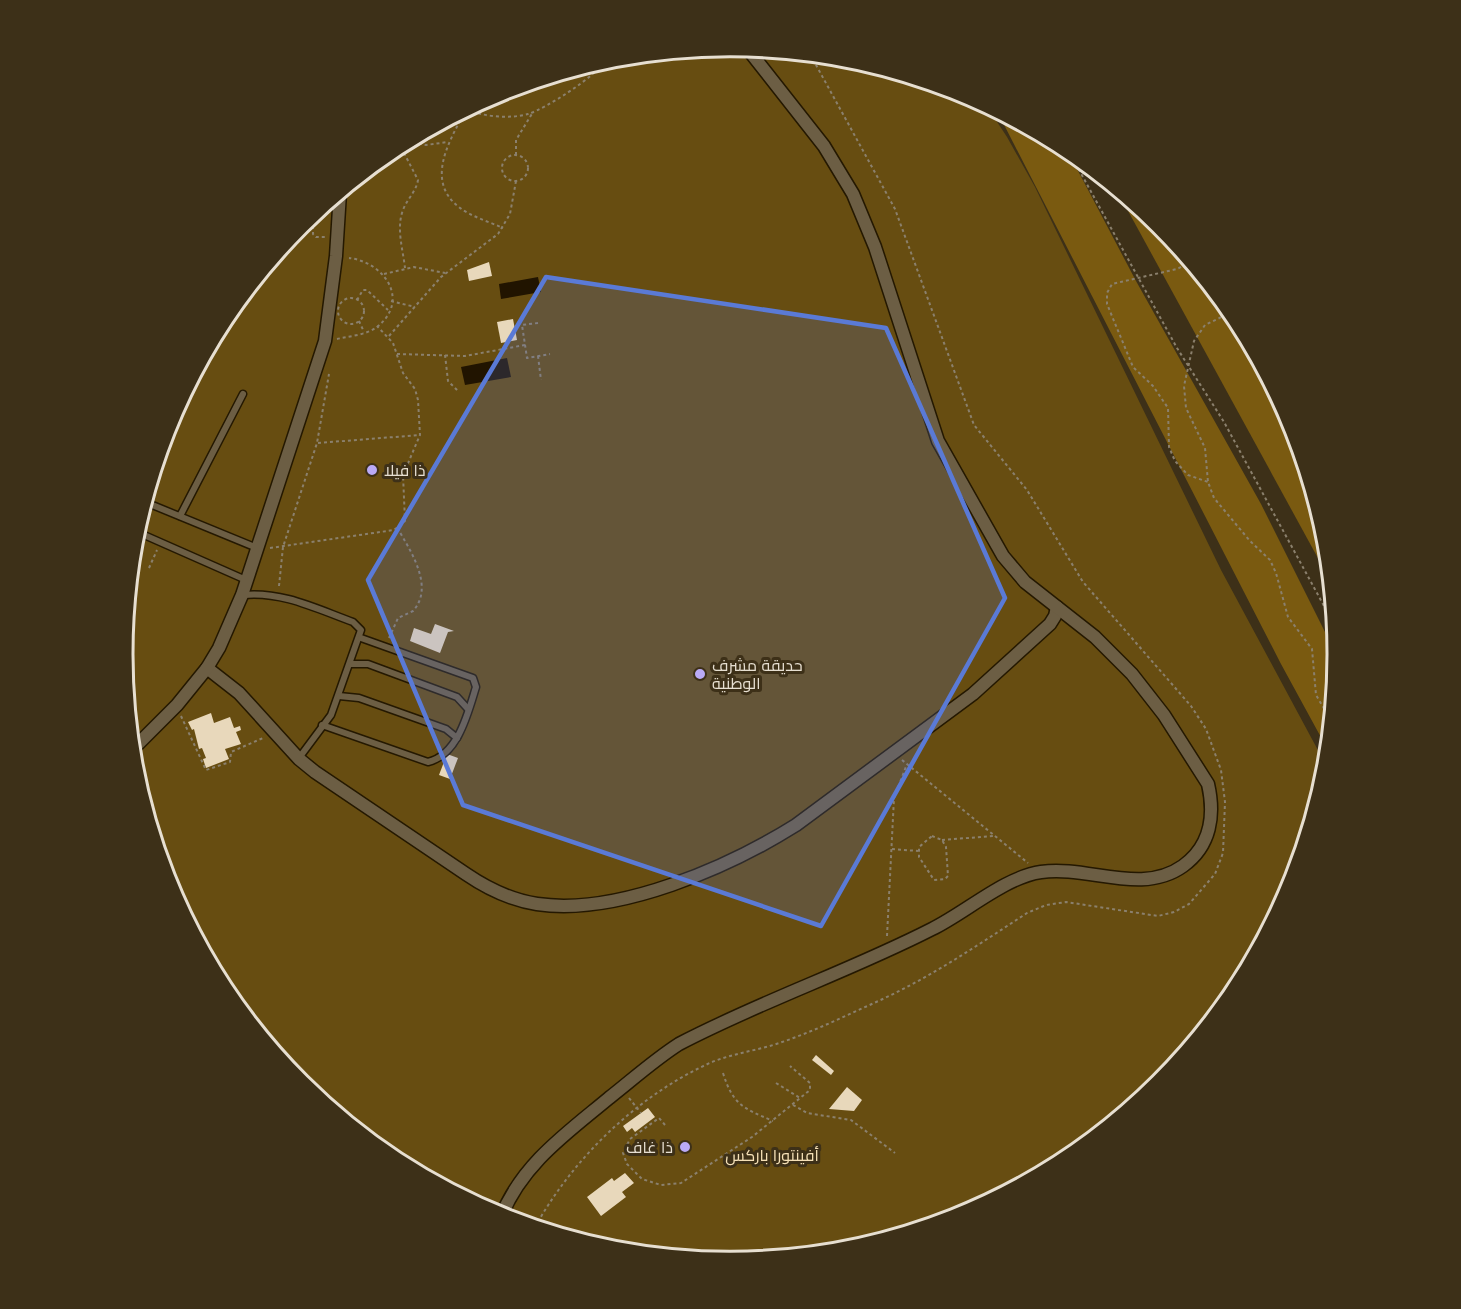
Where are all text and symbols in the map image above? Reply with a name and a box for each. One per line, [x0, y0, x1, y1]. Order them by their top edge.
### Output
place label: ذا فيلا [384, 460, 426, 480]
marker: ذا فيلا [365, 463, 379, 477]
place label: حديقة مشرف الوطنية [712, 655, 803, 693]
marker: حديقة مشرف الوطنية [693, 667, 707, 681]
place label: ذا غاف [626, 1137, 673, 1157]
marker: ذا غاف [678, 1140, 692, 1154]
park label: أفينتورا باركس [725, 1145, 819, 1166]

